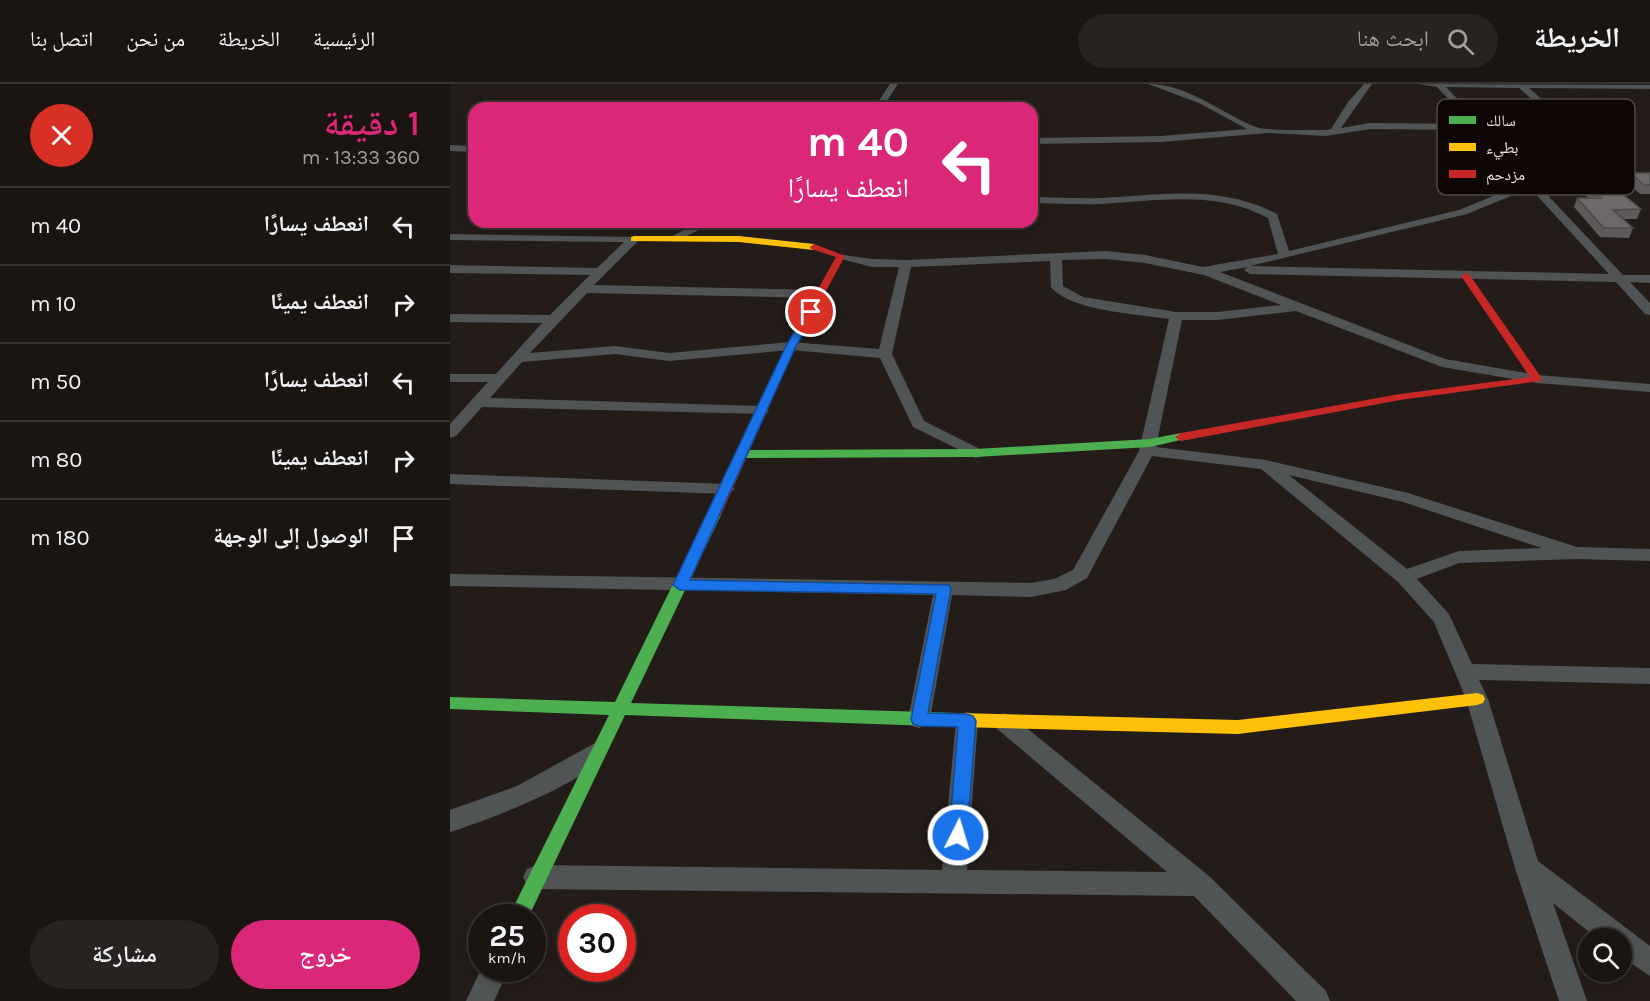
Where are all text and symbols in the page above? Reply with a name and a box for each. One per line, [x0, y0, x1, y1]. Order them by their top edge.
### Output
search box [1078, 14, 1498, 68]
text: الخريطة [1534, 21, 1620, 54]
icon: search [1444, 25, 1477, 58]
text: ابحث هنا [1357, 26, 1429, 52]
text: اتصل بنا [30, 27, 93, 51]
text: من نحن [126, 27, 185, 51]
text: الخريطة [218, 27, 280, 51]
text: الرئيسية [313, 27, 375, 51]
legend [1437, 99, 1635, 195]
text: 1 دقيقة [324, 102, 420, 144]
button: close [30, 104, 93, 167]
text: سالك [1486, 111, 1516, 130]
text: 40 m [807, 117, 909, 167]
icon: left [930, 126, 1008, 204]
text: بطيء [1486, 138, 1518, 160]
text: 360 m · 13:33 [302, 146, 420, 169]
text: مزدحم [1486, 165, 1525, 185]
text: انعطف يسارًا [788, 172, 909, 204]
icon: left [387, 210, 420, 243]
text: انعطف يسارًا [264, 211, 369, 237]
text: 40 m [30, 213, 81, 239]
pin [785, 286, 836, 337]
icon: right [387, 288, 420, 321]
text: انعطف يمينًا [270, 289, 369, 315]
text: 10 m [30, 291, 76, 317]
icon: arrive [794, 295, 827, 328]
icon: left [387, 366, 420, 399]
text: انعطف يسارًا [264, 367, 369, 393]
text: 50 m [30, 369, 81, 395]
icon: right [387, 444, 420, 477]
text: انعطف يمينًا [270, 445, 369, 471]
text: 80 m [30, 447, 82, 473]
icon: arrive [387, 522, 420, 555]
text: الوصول إلى الوجهة [213, 523, 369, 549]
text: 180 m [30, 525, 90, 551]
position arrow [926, 803, 990, 867]
speed limit sign: 30 [558, 904, 636, 982]
text: 25 [489, 918, 525, 954]
button: مشاركة [30, 920, 219, 989]
button: خروج [231, 920, 420, 989]
map controls [1578, 928, 1632, 982]
button: search [1578, 928, 1632, 982]
text: km/h [488, 949, 526, 967]

